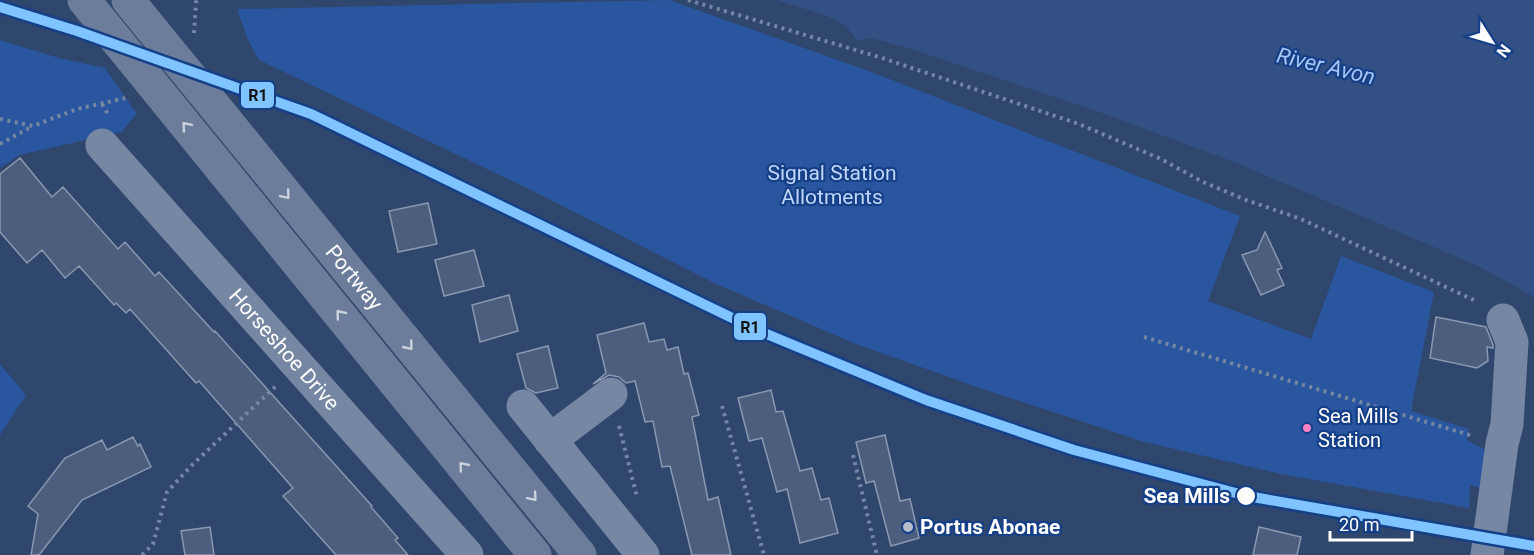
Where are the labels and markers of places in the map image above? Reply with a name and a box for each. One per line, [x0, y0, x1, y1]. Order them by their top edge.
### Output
place label: Sea Mills Station [1318, 404, 1399, 452]
marker: Sea Mills Station [1301, 422, 1313, 434]
place label: Sea Mills [1143, 484, 1230, 508]
marker: Sea Mills [1235, 485, 1257, 507]
place label: Portus Abonae [920, 515, 1060, 539]
marker: Portus Abonae [901, 520, 915, 534]

